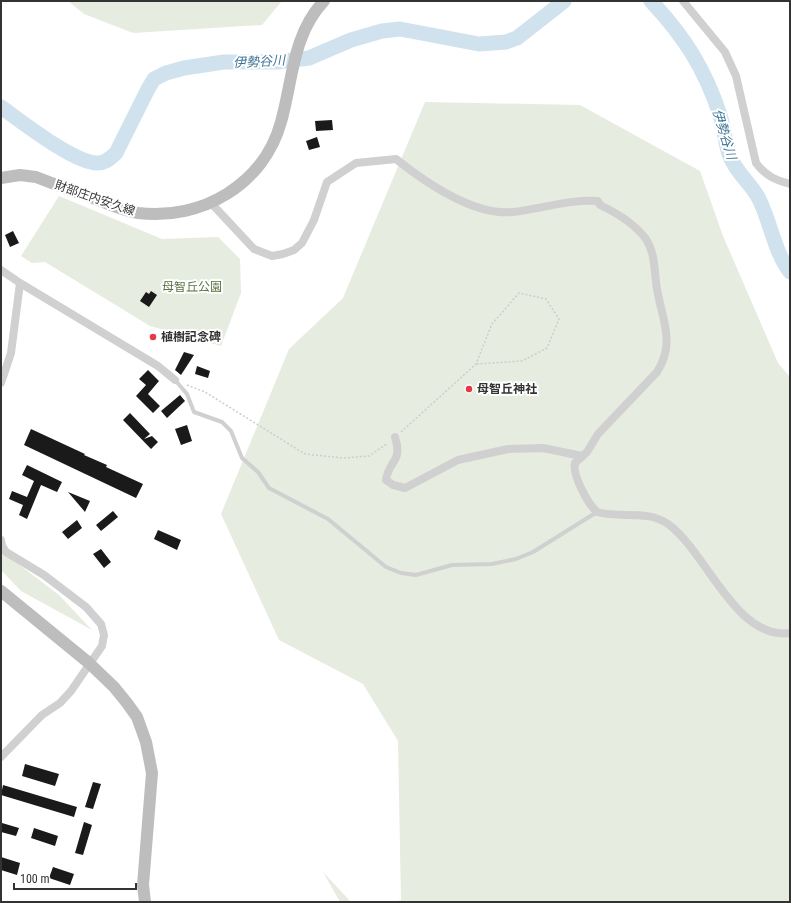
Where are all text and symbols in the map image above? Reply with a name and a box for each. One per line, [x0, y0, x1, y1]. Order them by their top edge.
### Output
water label: 伊勢谷川 [233, 53, 287, 70]
water label: 伊勢谷川 [710, 107, 740, 163]
street label: 財部庄内安久線 [53, 178, 137, 218]
park label: 母智丘公園 [162, 280, 222, 294]
place label: 植樹記念碑 [161, 330, 221, 344]
marker: 植樹記念碑 [148, 332, 158, 342]
place label: 母智丘神社 [477, 382, 537, 396]
marker: 母智丘神社 [464, 384, 474, 394]
scale bar [14, 865, 136, 891]
text: 100 m [20, 872, 50, 886]

